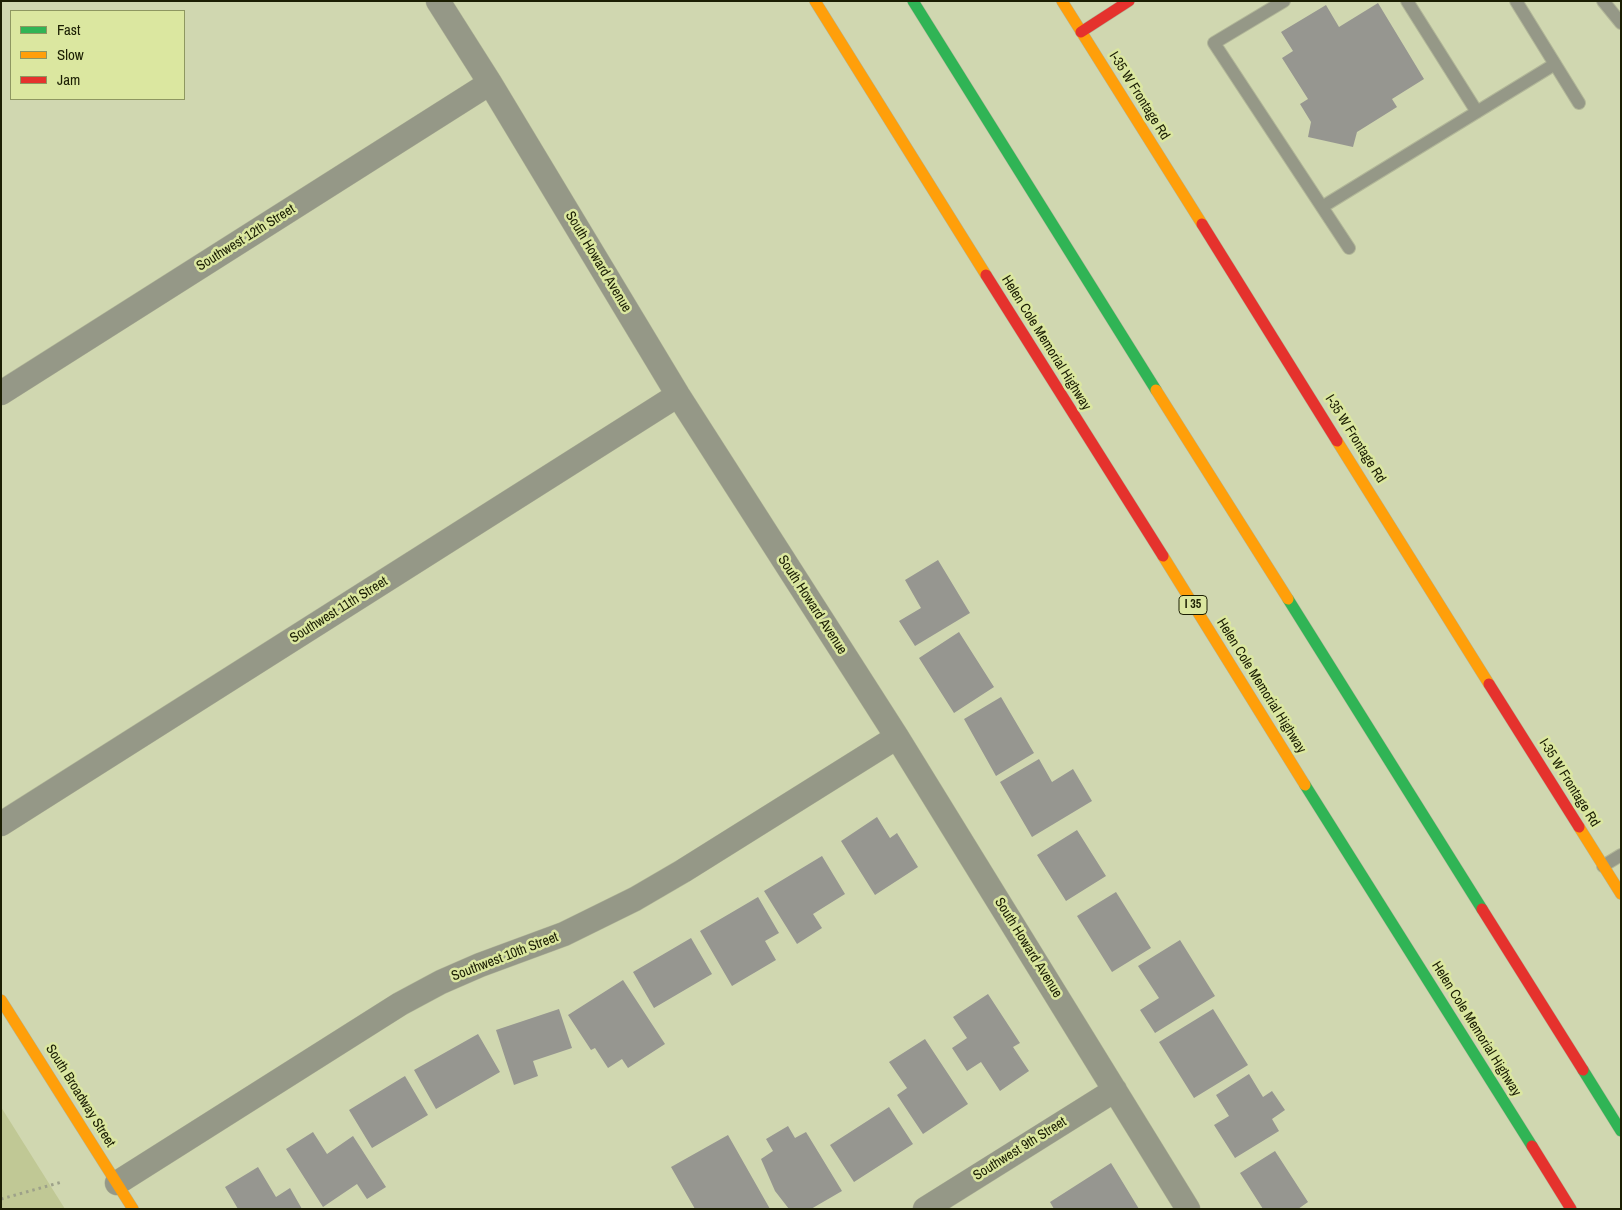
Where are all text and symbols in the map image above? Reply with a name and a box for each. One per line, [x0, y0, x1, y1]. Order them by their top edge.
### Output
legend [10, 10, 185, 100]
text: Fast [57, 19, 80, 40]
text: Slow [57, 44, 84, 65]
street label: I-35 W Frontage Rd [1105, 49, 1173, 143]
text: Jam [57, 69, 80, 90]
street label: Southwest 12th Street [194, 201, 298, 275]
street label: South Howard Avenue [561, 209, 635, 315]
street label: Helen Cole Memorial Highway [998, 273, 1094, 413]
street label: I-35 W Frontage Rd [1321, 392, 1389, 486]
street label: South Howard Avenue [774, 552, 850, 658]
street label: Southwest 11th Street [287, 573, 391, 647]
road number: I 35 [1179, 596, 1207, 614]
street label: Helen Cole Memorial Highway [1213, 616, 1309, 756]
street label: I-35 W Frontage Rd [1535, 736, 1603, 830]
street label: South Howard Avenue [990, 895, 1066, 1001]
street label: Southwest 10th Street [449, 929, 561, 985]
street label: Helen Cole Memorial Highway [1428, 959, 1524, 1099]
street label: South Broadway Street [42, 1041, 118, 1151]
street label: Southwest 9th Street [970, 1114, 1070, 1184]

